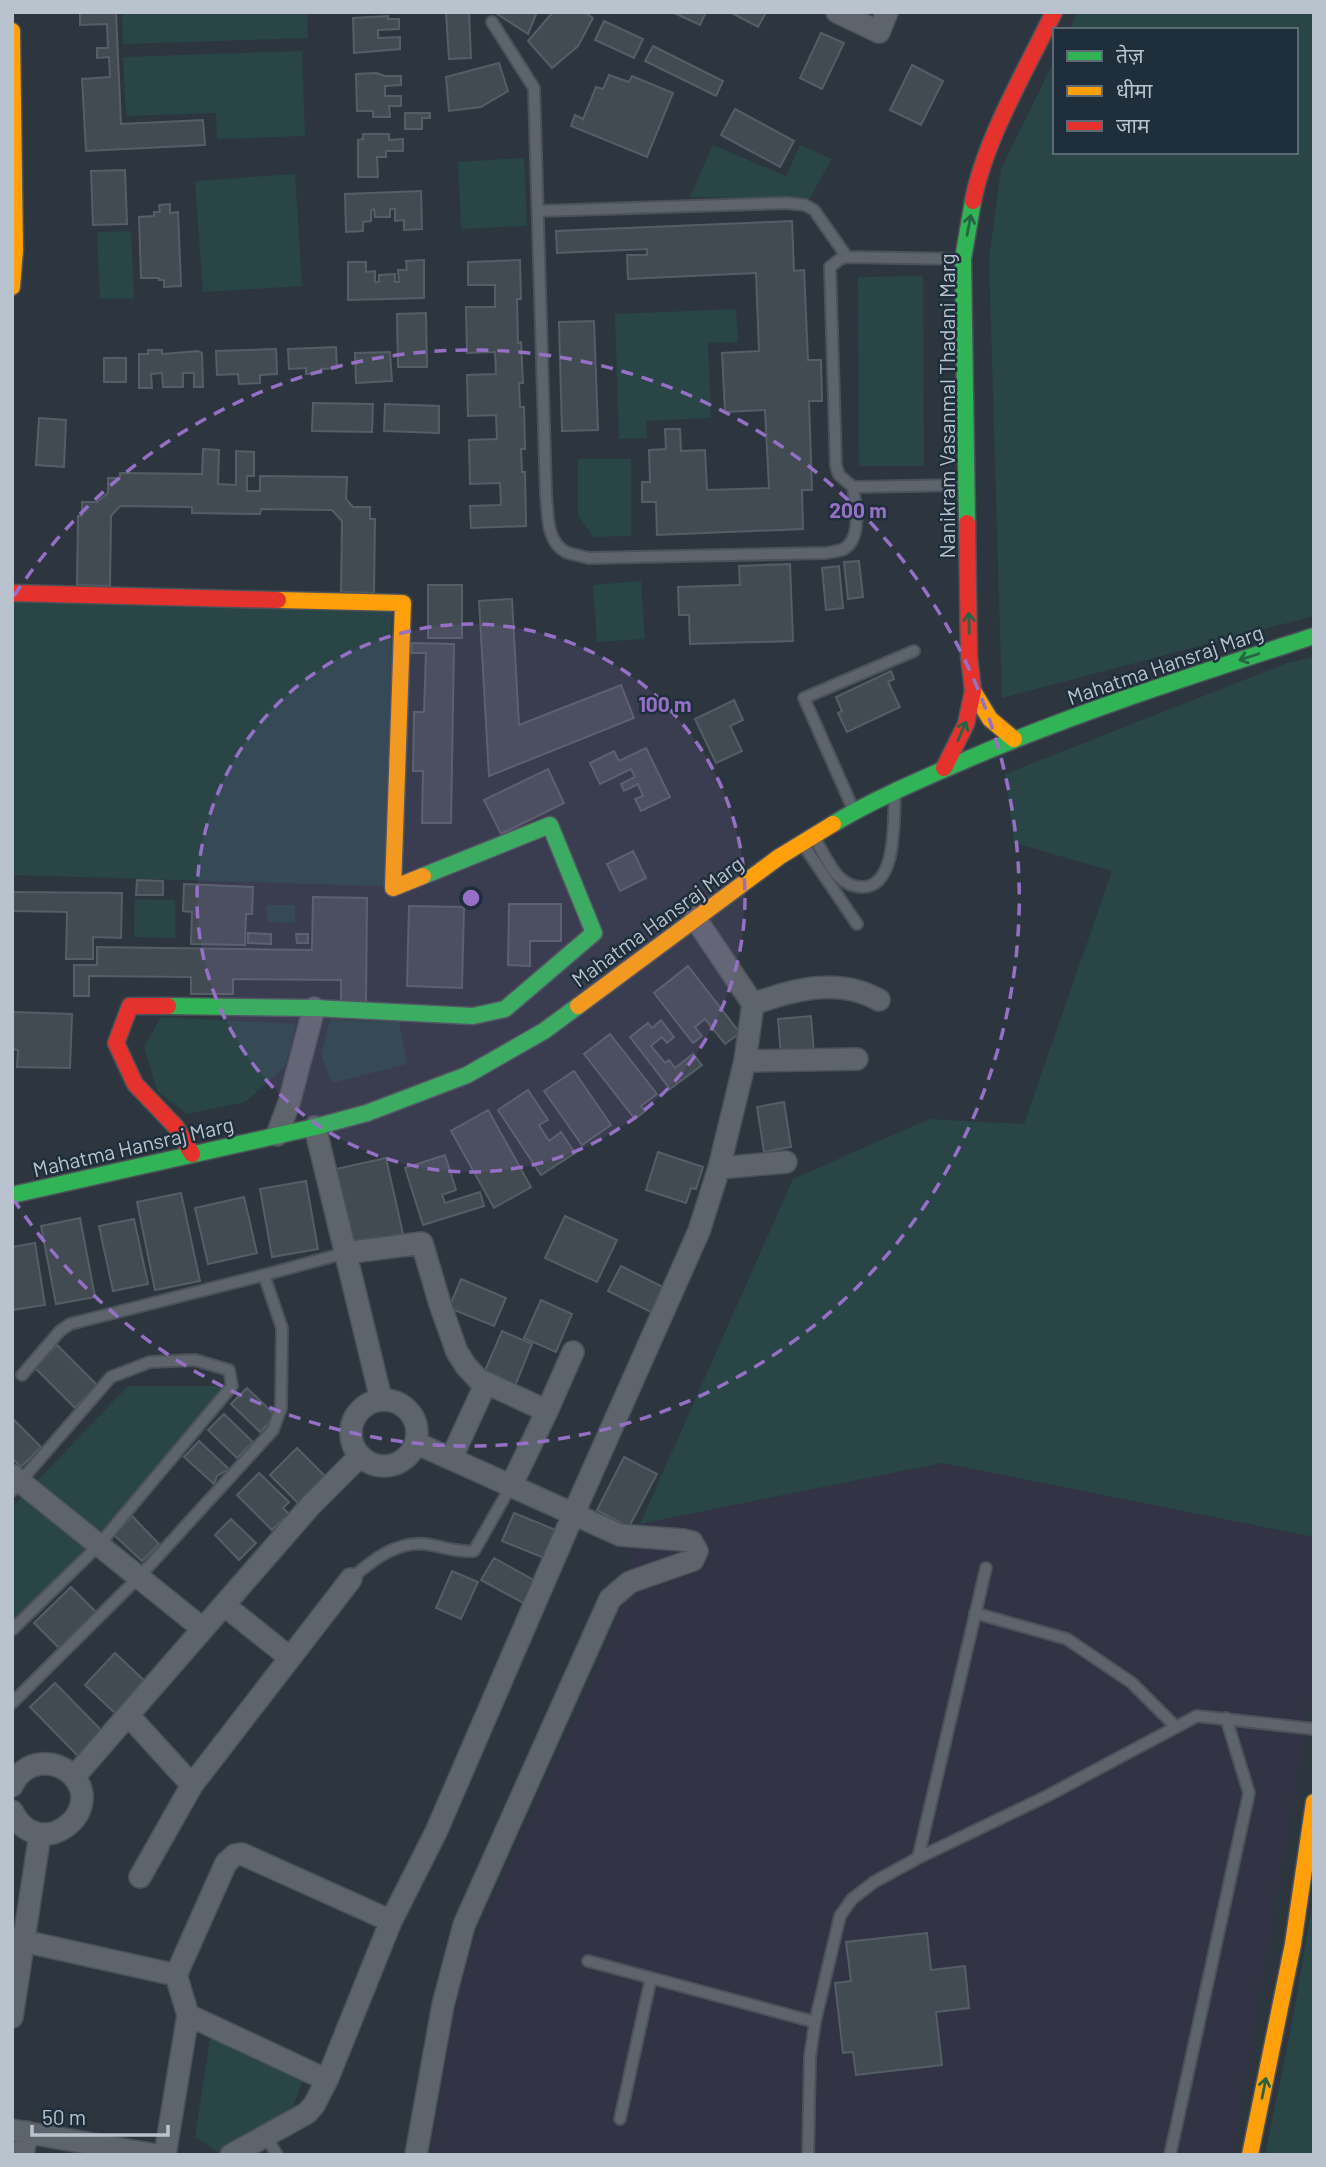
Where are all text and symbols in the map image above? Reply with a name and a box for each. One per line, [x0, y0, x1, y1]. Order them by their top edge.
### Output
legend [1053, 28, 1298, 154]
text: तेज़ [1116, 42, 1144, 67]
text: धीमा [1116, 77, 1153, 102]
text: जाम [1116, 112, 1150, 137]
one-way arrow [963, 214, 977, 237]
street label: Nanikram Vasanmal Thadani Marg [934, 254, 959, 558]
text: 200 m [829, 497, 887, 522]
one-way arrow [962, 612, 976, 635]
street label: Mahatma Hansraj Marg [1064, 619, 1266, 709]
one-way arrow [1238, 652, 1260, 664]
text: 100 m [638, 691, 692, 716]
one-way arrow [956, 721, 969, 742]
street label: Mahatma Hansraj Marg [566, 850, 748, 992]
centre of rings [459, 886, 483, 910]
street label: Mahatma Hansraj Marg [30, 1111, 236, 1181]
one-way arrow [1257, 2077, 1271, 2100]
scale bar [32, 2094, 168, 2138]
text: 50 m [42, 2104, 86, 2129]

